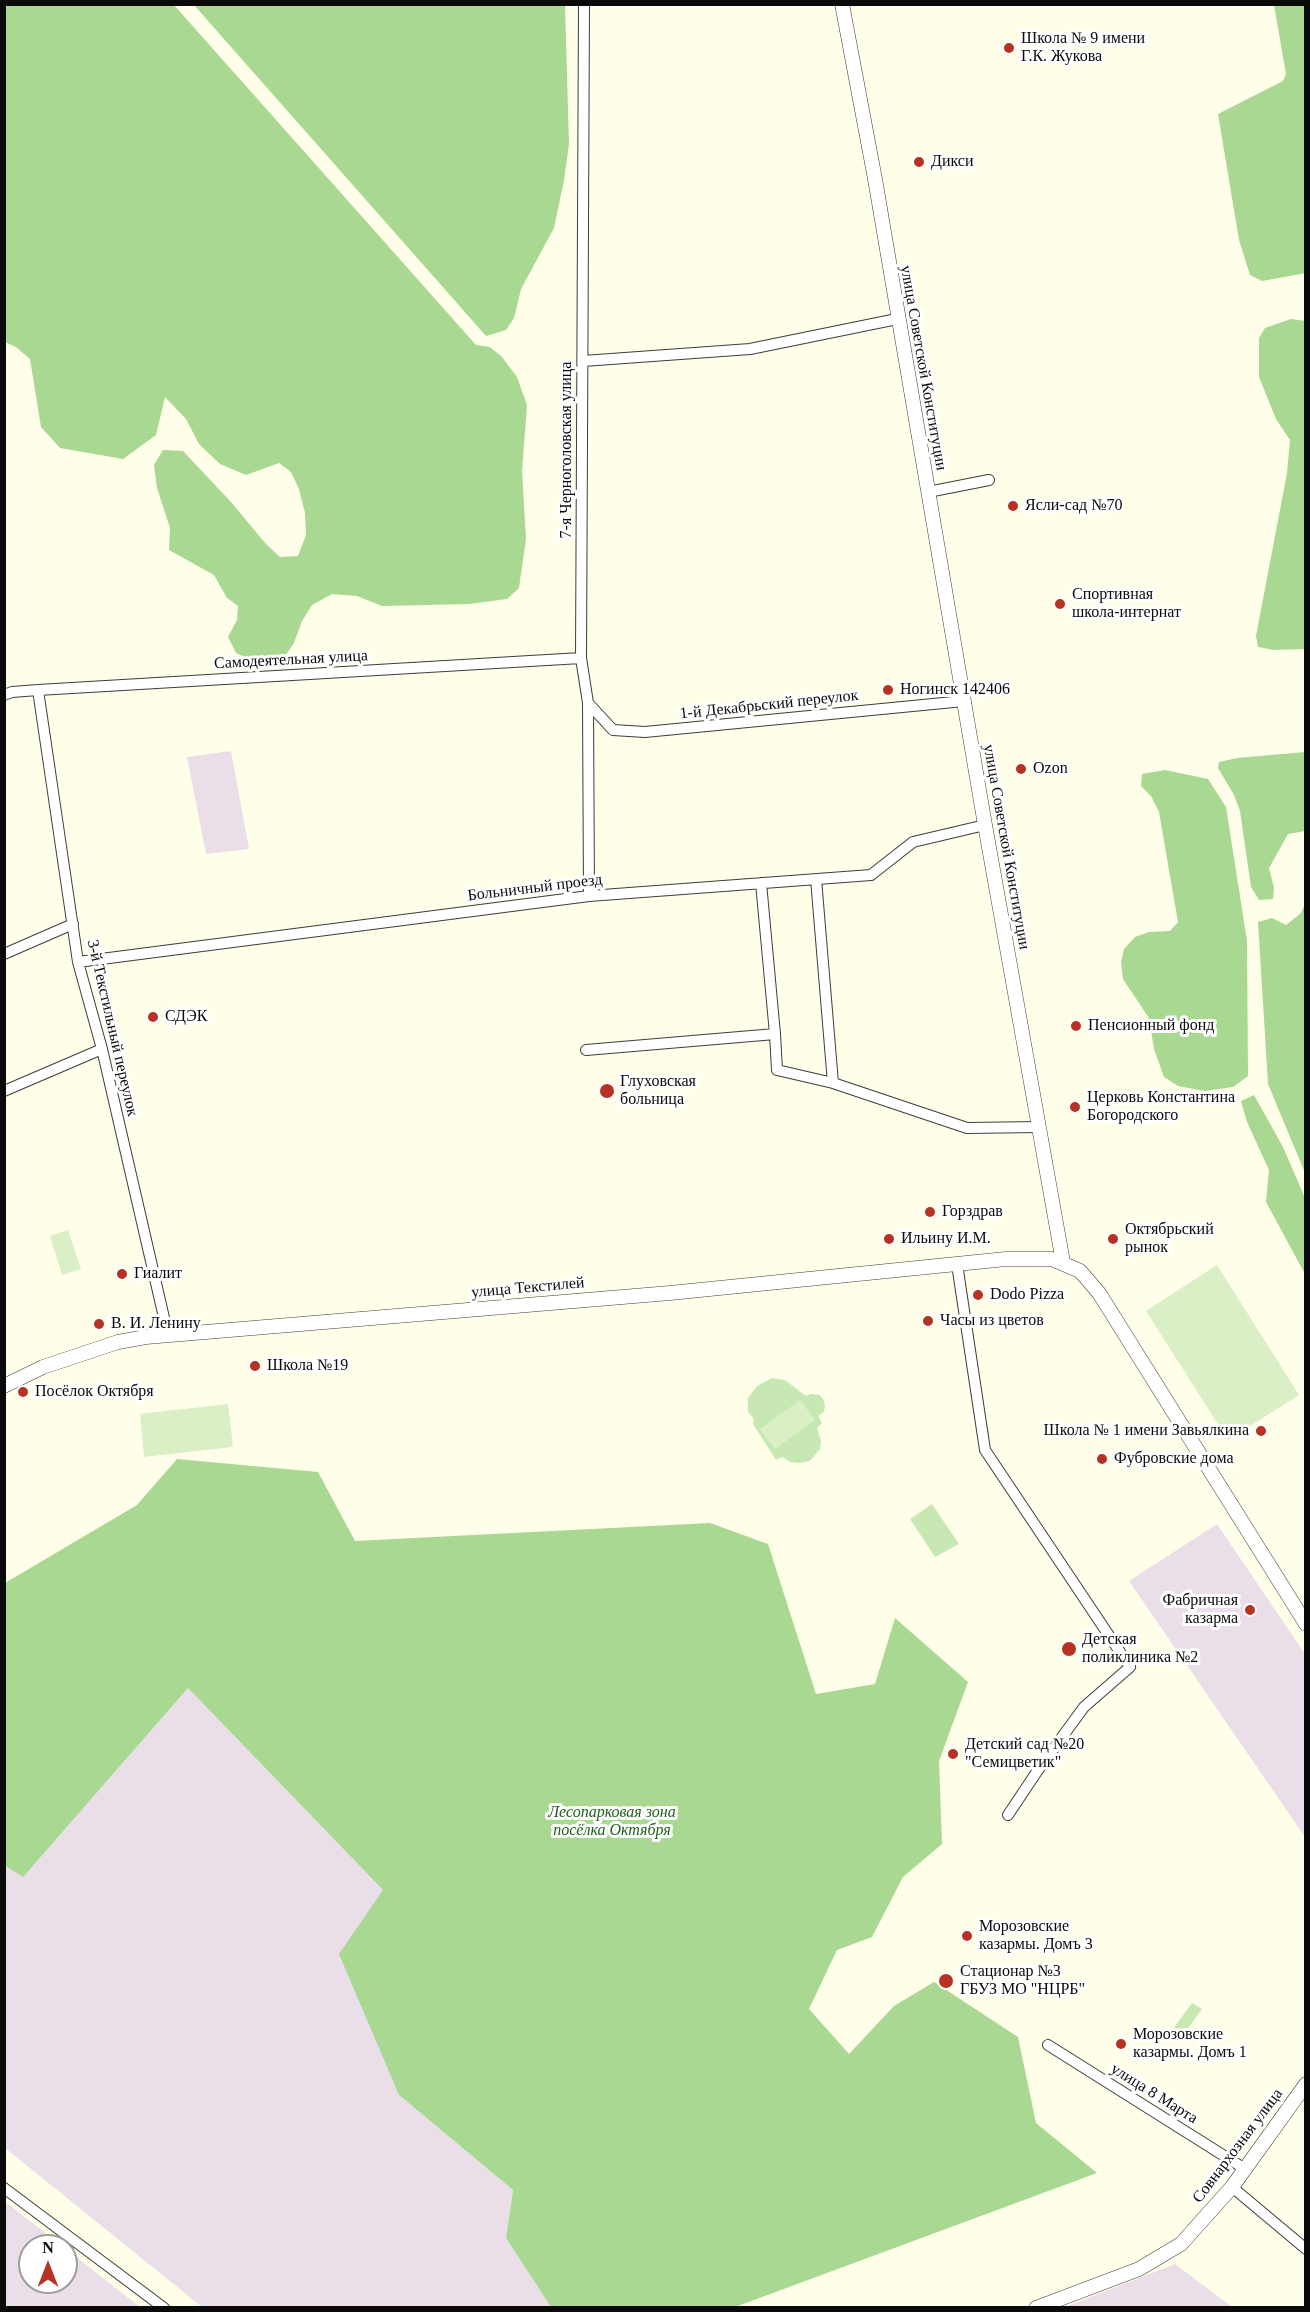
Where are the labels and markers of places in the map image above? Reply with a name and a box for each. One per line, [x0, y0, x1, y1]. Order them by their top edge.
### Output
place label: Школа № 9 имени Г.К. Жукова [1021, 29, 1145, 67]
marker: Школа № 9 имени Г.К. Жукова [1002, 41, 1016, 55]
place label: Дикси [931, 152, 974, 172]
marker: Дикси [912, 155, 926, 169]
place label: Ясли-сад №70 [1025, 496, 1122, 516]
marker: Ясли-сад №70 [1006, 499, 1020, 513]
place label: Спортивная школа-интернат [1072, 585, 1181, 623]
marker: Спортивная школа-интернат [1053, 597, 1067, 611]
place label: Ногинск 142406 [900, 680, 1010, 700]
marker: Ногинск 142406 [881, 683, 895, 697]
place label: Ozon [1033, 759, 1068, 779]
marker: Ozon [1014, 762, 1028, 776]
place label: СДЭК [165, 1007, 207, 1027]
marker: СДЭК [146, 1010, 160, 1024]
place label: Пенсионный фонд [1088, 1016, 1214, 1036]
marker: Пенсионный фонд [1069, 1019, 1083, 1033]
place label: Глуховская больница [620, 1072, 696, 1110]
marker: Глуховская больница [598, 1082, 616, 1100]
place label: Церковь Константина Богородского [1087, 1088, 1235, 1126]
marker: Церковь Константина Богородского [1068, 1100, 1082, 1114]
place label: Горздрав [942, 1202, 1003, 1222]
marker: Горздрав [923, 1205, 937, 1219]
place label: Октябрьский рынок [1125, 1220, 1214, 1258]
place label: Ильину И.М. [901, 1229, 991, 1249]
marker: Ильину И.М. [882, 1232, 896, 1246]
marker: Октябрьский рынок [1106, 1232, 1120, 1246]
place label: Гиалит [134, 1264, 182, 1284]
marker: Гиалит [115, 1267, 129, 1281]
place label: Dodo Pizza [990, 1285, 1064, 1305]
marker: Dodo Pizza [971, 1288, 985, 1302]
place label: Часы из цветов [940, 1311, 1044, 1331]
place label: В. И. Ленину [111, 1314, 201, 1334]
marker: Часы из цветов [921, 1314, 935, 1328]
marker: В. И. Ленину [92, 1317, 106, 1331]
place label: Школа №19 [267, 1356, 348, 1376]
marker: Школа №19 [248, 1359, 262, 1373]
place label: Посёлок Октября [35, 1382, 154, 1402]
marker: Посёлок Октября [16, 1385, 30, 1399]
place label: Школа № 1 имени Завьялкина [1044, 1421, 1249, 1441]
marker: Школа № 1 имени Завьялкина [1254, 1424, 1268, 1438]
place label: Фубровские дома [1114, 1449, 1234, 1469]
marker: Фубровские дома [1095, 1452, 1109, 1466]
place label: Фабричная казарма [1162, 1591, 1238, 1629]
marker: Фабричная казарма [1243, 1603, 1257, 1617]
place label: Детская поликлиника №2 [1082, 1630, 1198, 1668]
marker: Детская поликлиника №2 [1060, 1640, 1078, 1658]
place label: Детский сад №20 "Семицветик" [965, 1735, 1084, 1773]
marker: Детский сад №20 "Семицветик" [946, 1747, 960, 1761]
place label: Морозовские казармы. Домъ 3 [979, 1917, 1093, 1955]
marker: Морозовские казармы. Домъ 3 [960, 1929, 974, 1943]
place label: Стационар №3 ГБУЗ МО "НЦРБ" [960, 1962, 1085, 2000]
marker: Стационар №3 ГБУЗ МО "НЦРБ" [937, 1972, 955, 1990]
place label: Морозовские казармы. Домъ 1 [1133, 2025, 1247, 2063]
marker: Морозовские казармы. Домъ 1 [1114, 2037, 1128, 2051]

